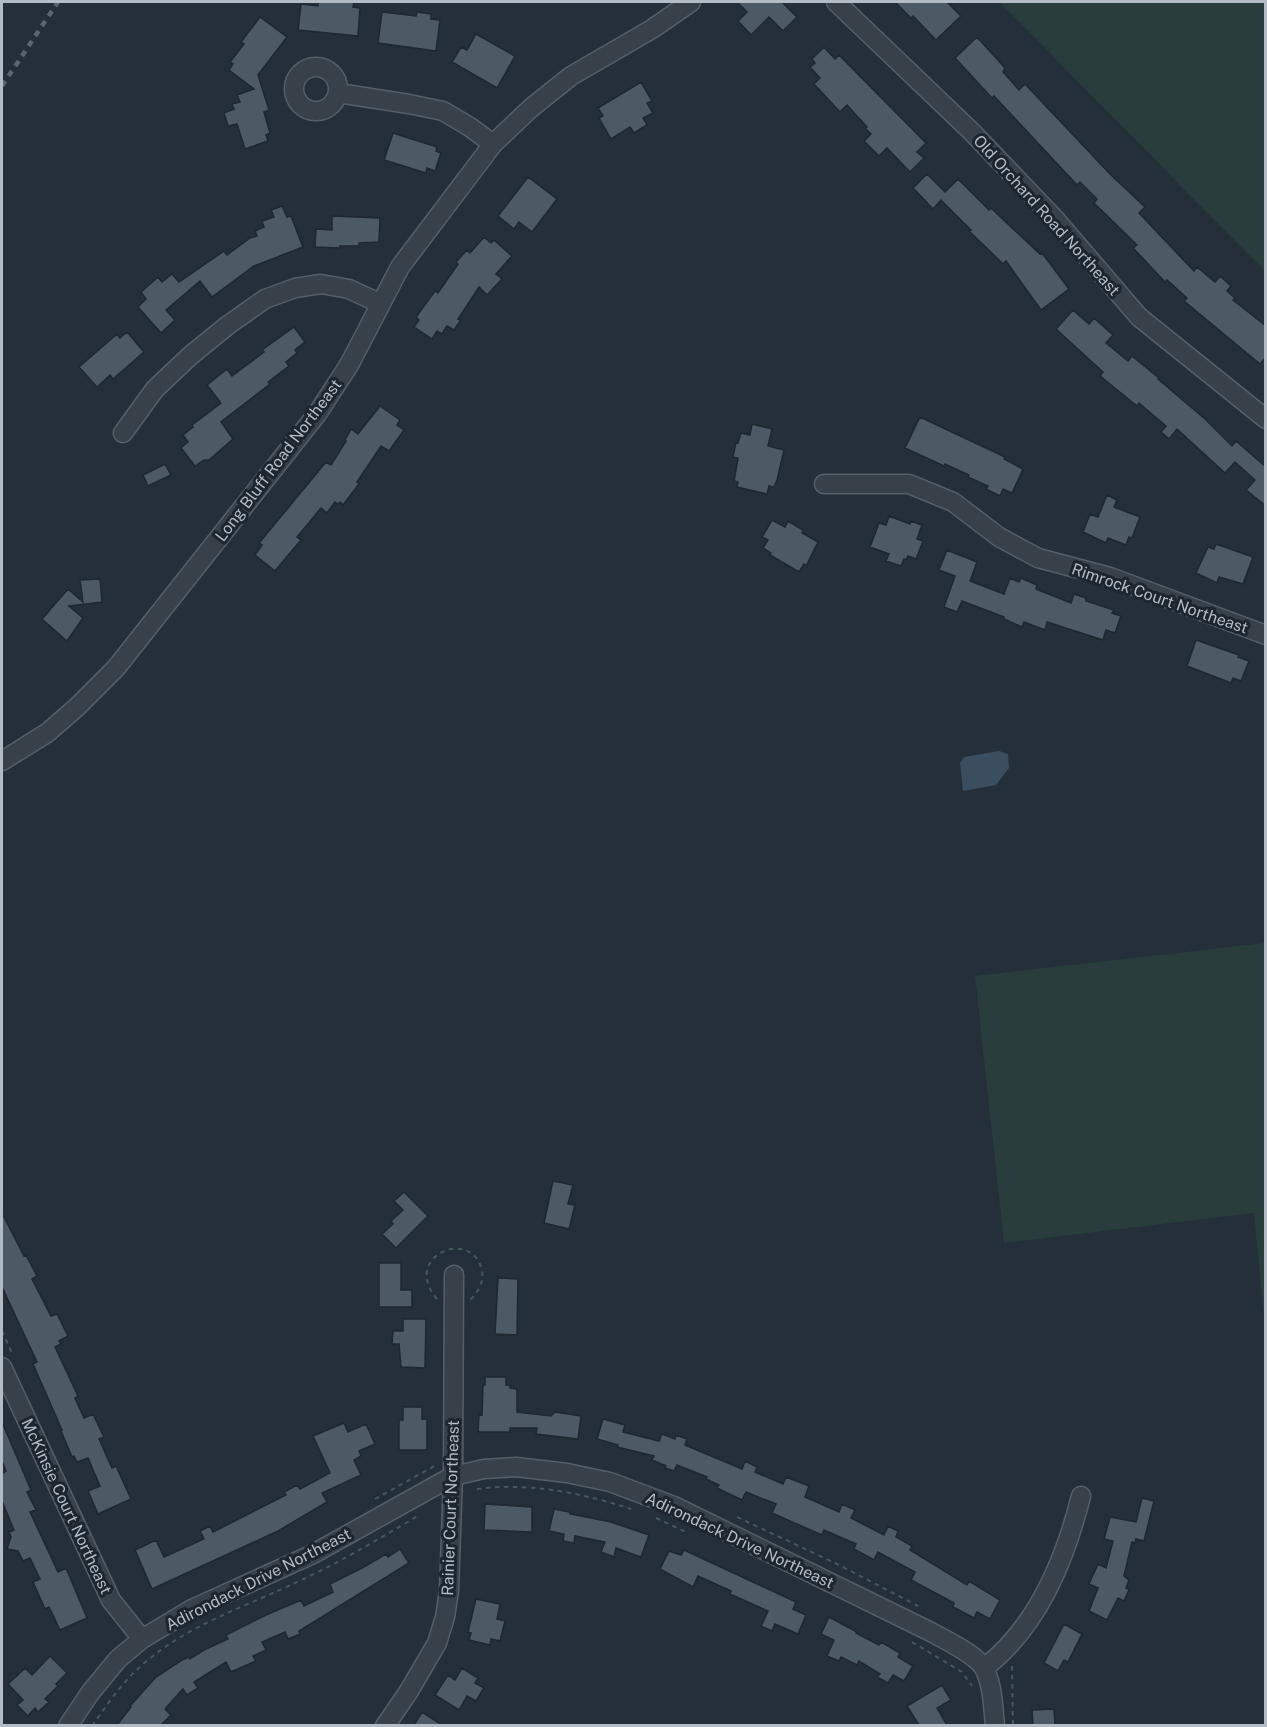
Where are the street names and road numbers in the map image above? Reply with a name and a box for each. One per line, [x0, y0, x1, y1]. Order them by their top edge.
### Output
street label: Old Orchard Road Northeast [969, 131, 1124, 300]
street label: Long Bluff Road Northeast [211, 376, 346, 545]
street label: Rimrock Court Northeast [1069, 559, 1250, 638]
street label: McKinsie Court Northeast [17, 1415, 116, 1597]
street label: Rainier Court Northeast [438, 1420, 463, 1596]
street label: Adirondack Drive Northeast [643, 1488, 837, 1592]
street label: Adirondack Drive Northeast [162, 1524, 354, 1635]

